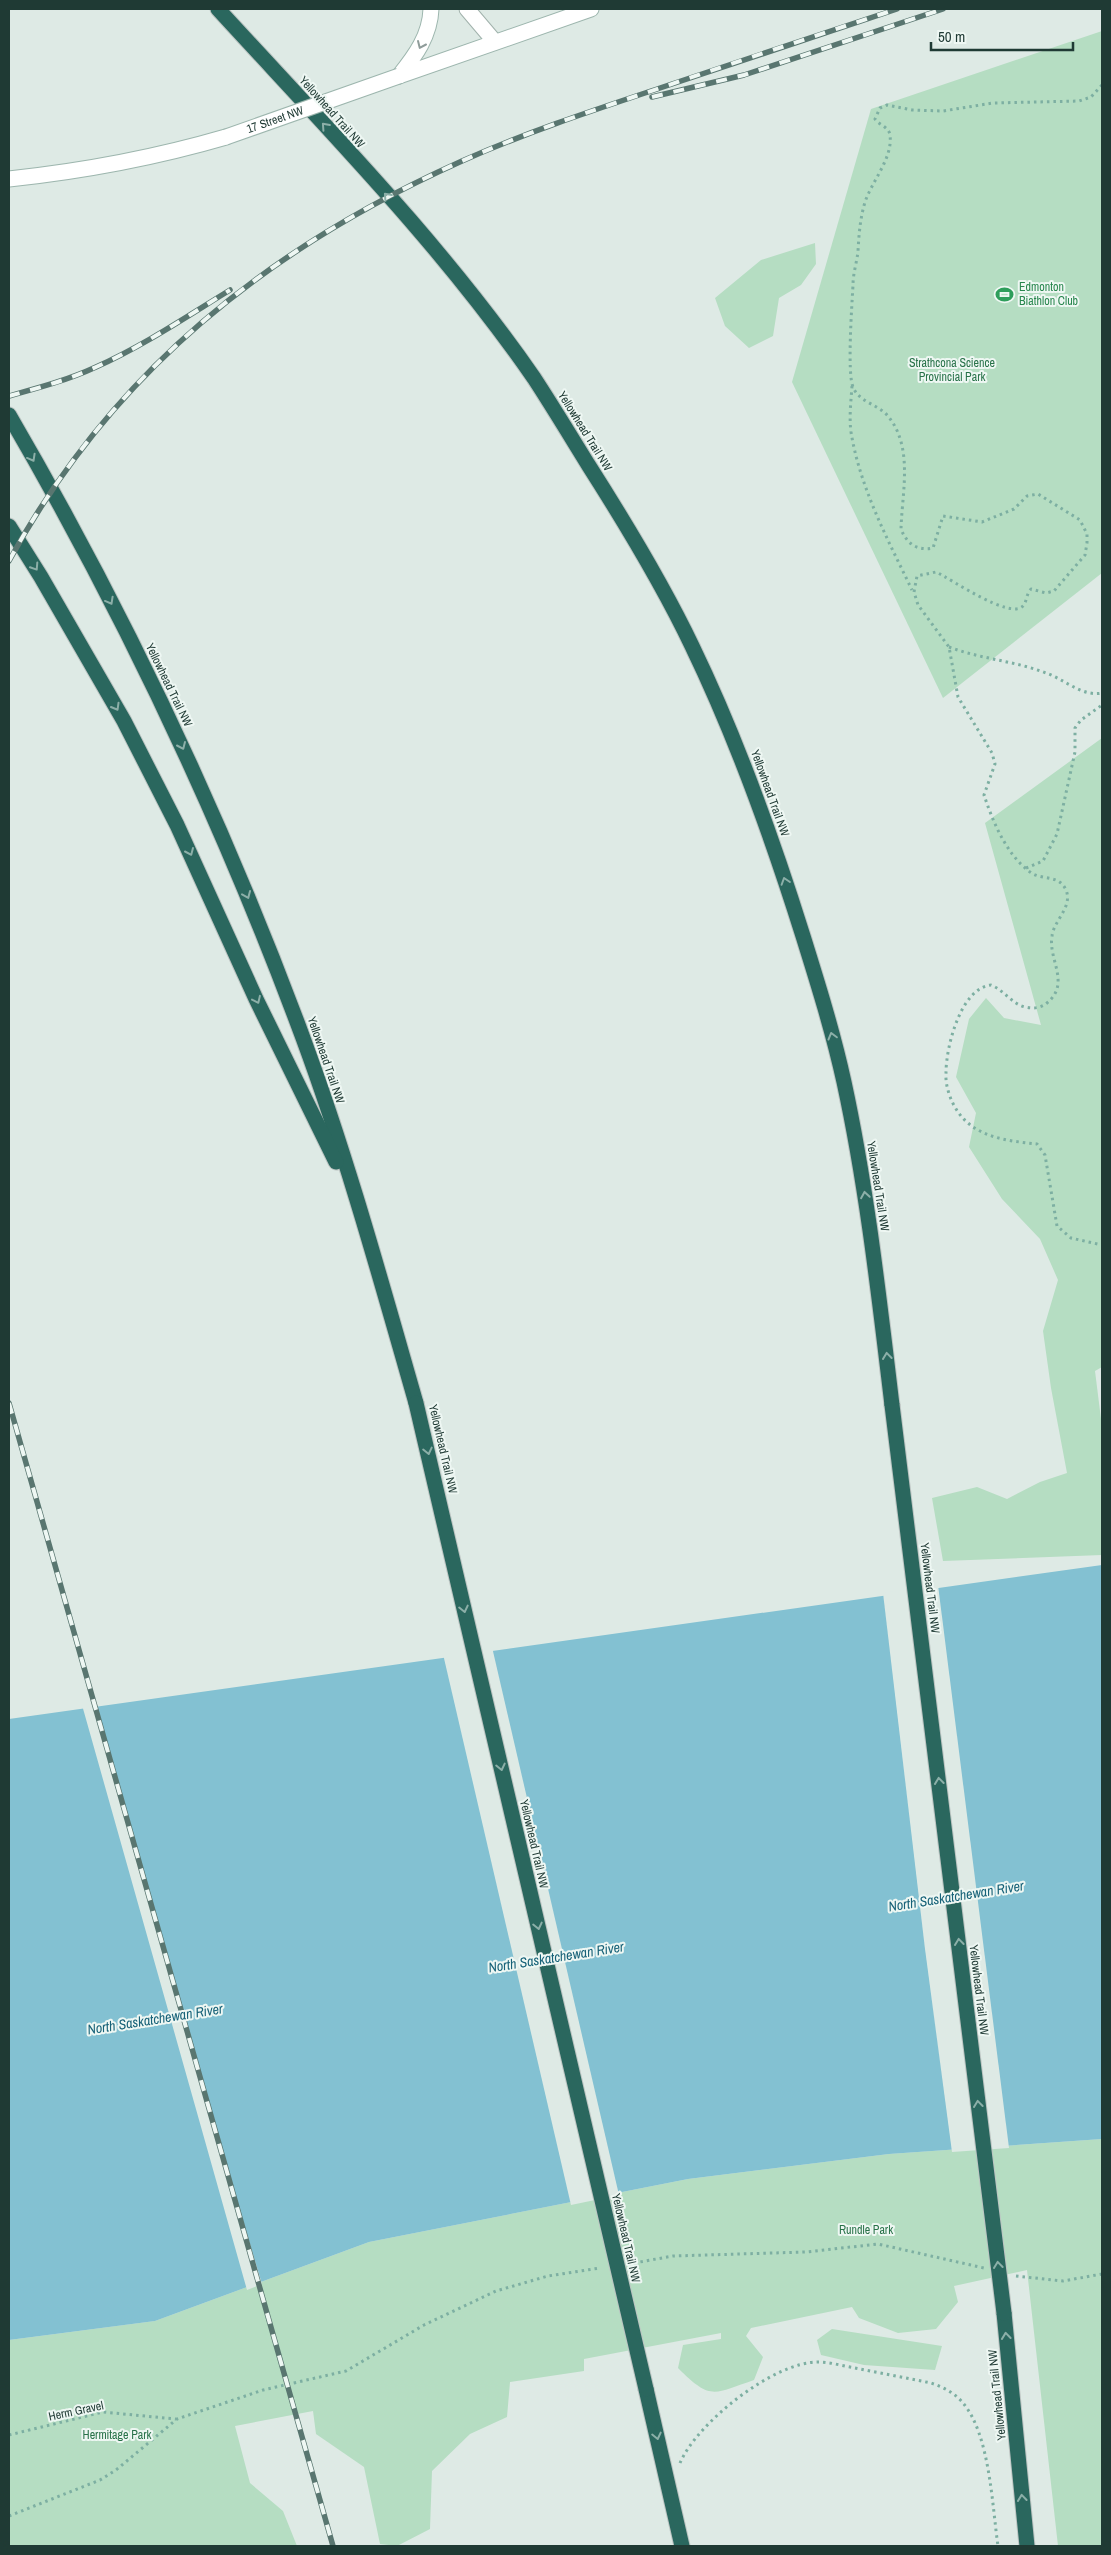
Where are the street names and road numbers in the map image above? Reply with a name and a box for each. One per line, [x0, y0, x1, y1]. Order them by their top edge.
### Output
street label: Yellowhead Trail NW [296, 73, 369, 152]
street label: 17 Street NW [244, 102, 306, 137]
street label: Yellowhead Trail NW [554, 388, 616, 474]
street label: Yellowhead Trail NW [142, 641, 196, 730]
street label: Yellowhead Trail NW [747, 747, 793, 839]
street label: Yellowhead Trail NW [304, 1014, 349, 1106]
street label: Yellowhead Trail NW [863, 1140, 893, 1233]
street label: Yellowhead Trail NW [425, 1403, 461, 1496]
street label: Yellowhead Trail NW [917, 1542, 944, 1635]
street label: Yellowhead Trail NW [516, 1798, 552, 1891]
street label: Yellowhead Trail NW [966, 1944, 993, 2037]
street label: Yellowhead Trail NW [608, 2192, 644, 2285]
street label: Yellowhead Trail NW [984, 2348, 1010, 2441]
street label: Herm Gravel [47, 2397, 105, 2425]

